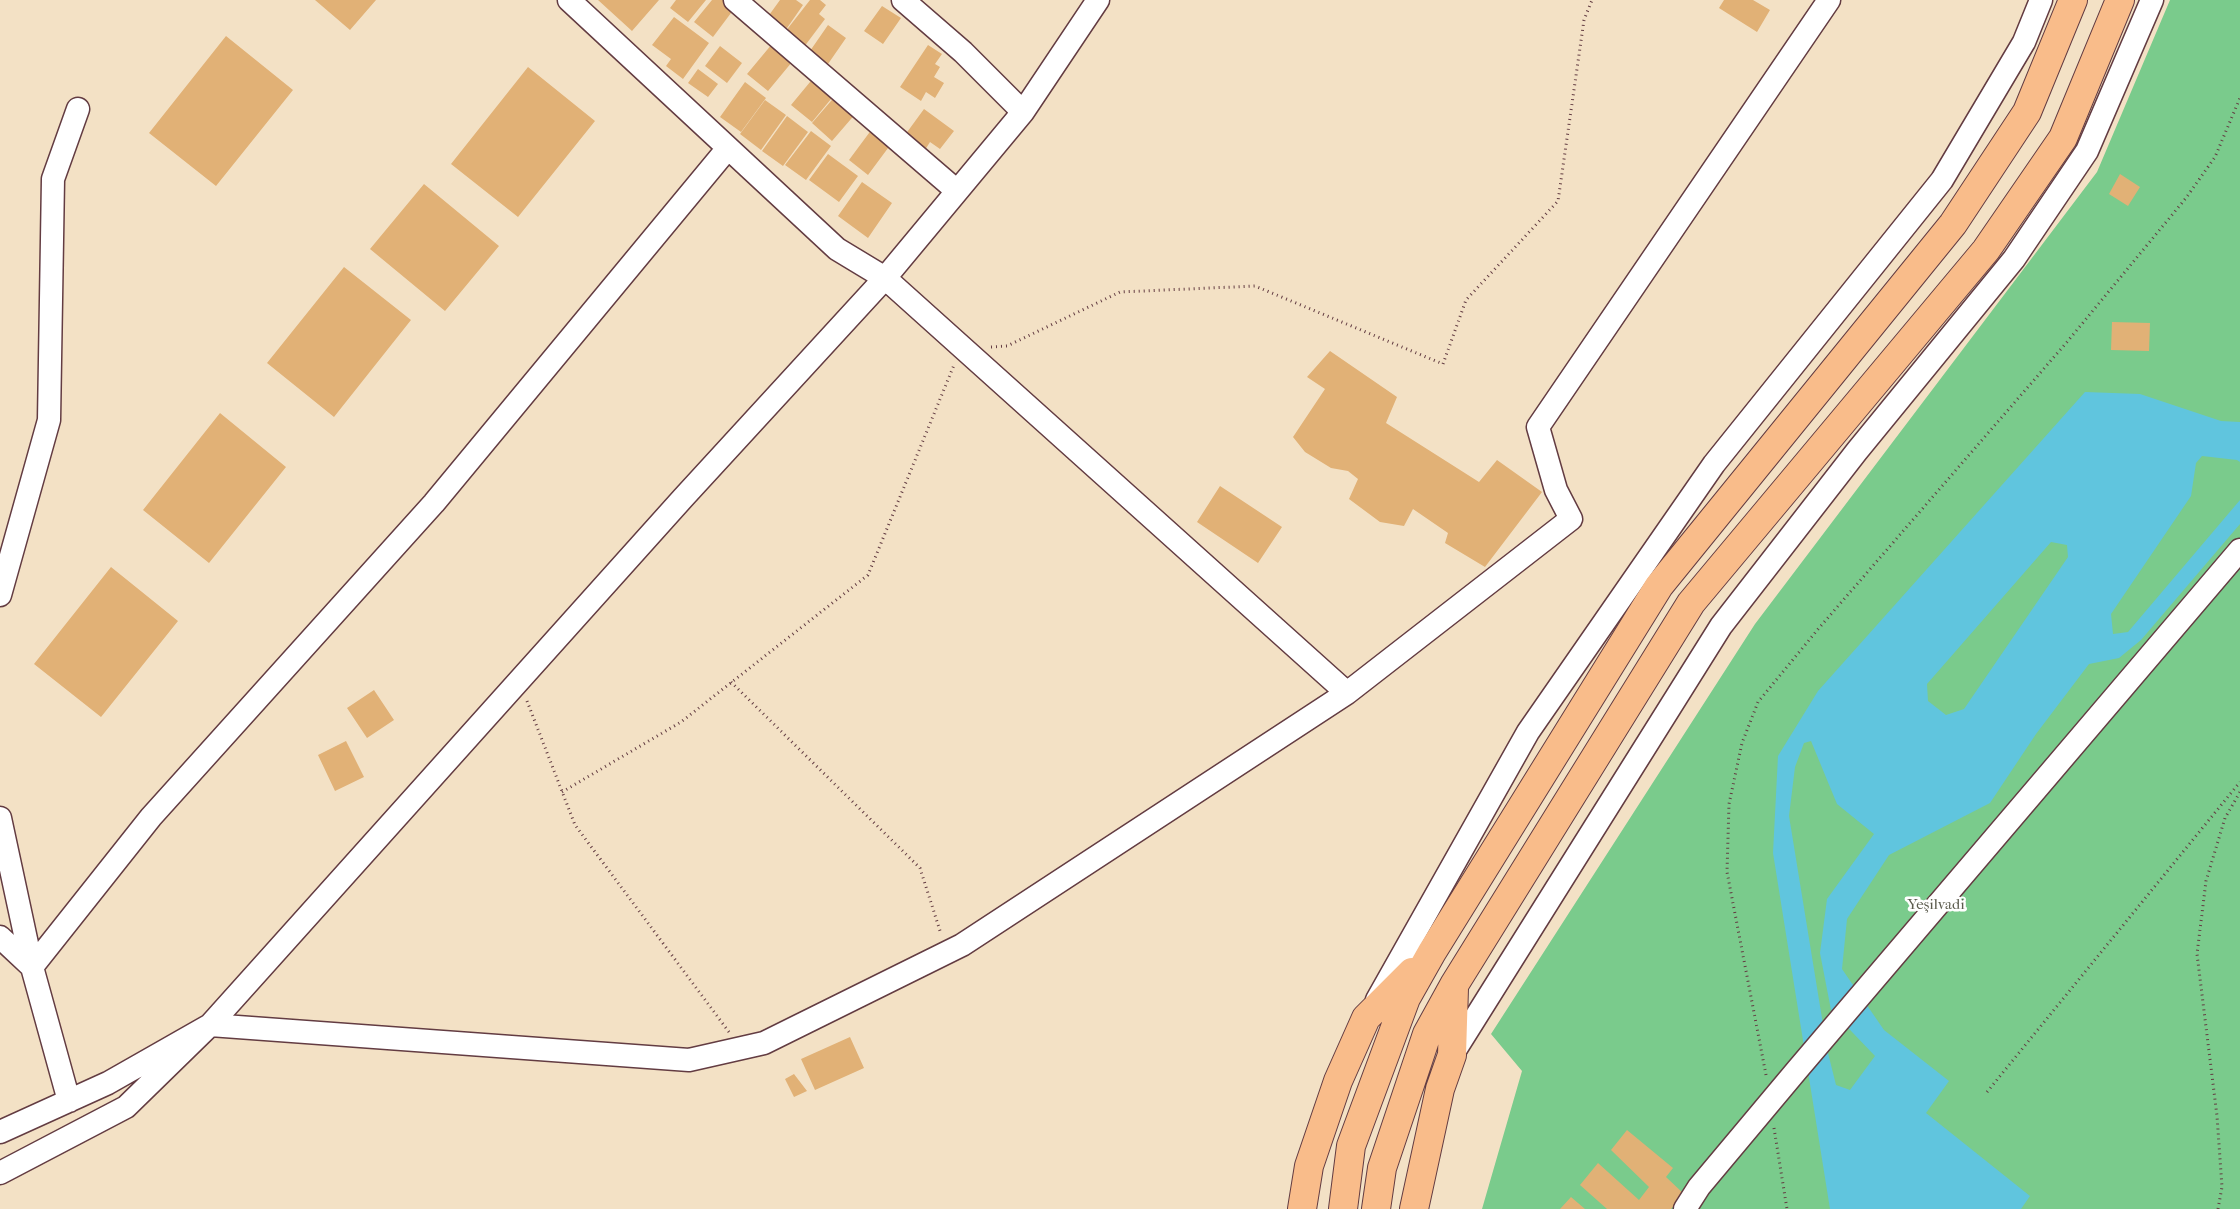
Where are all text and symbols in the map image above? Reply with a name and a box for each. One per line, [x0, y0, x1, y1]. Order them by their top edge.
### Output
park label: Yeşilvadi [1907, 896, 1965, 914]

